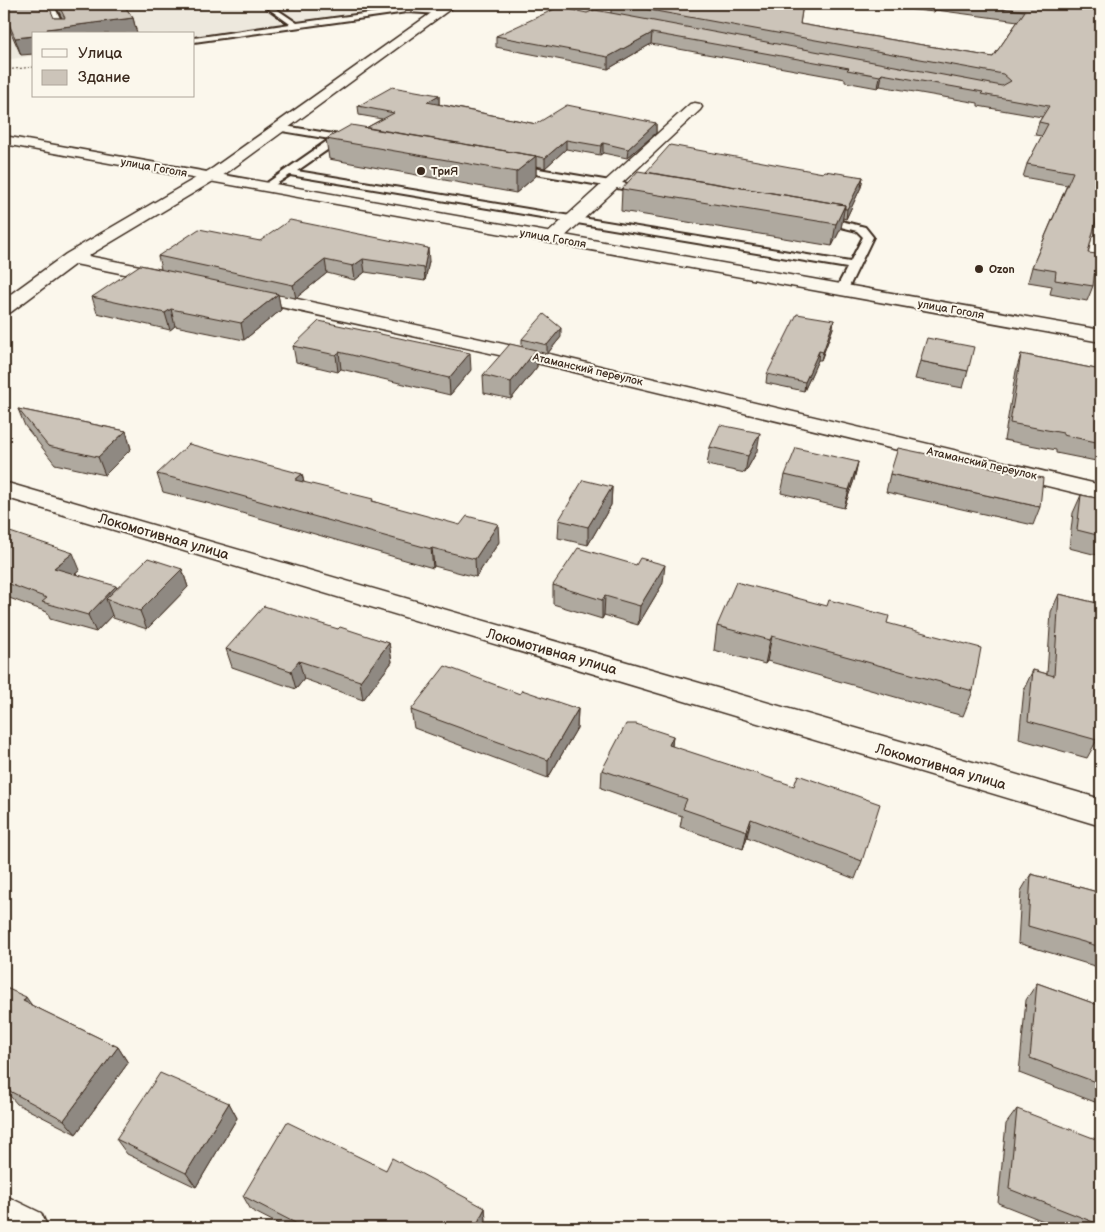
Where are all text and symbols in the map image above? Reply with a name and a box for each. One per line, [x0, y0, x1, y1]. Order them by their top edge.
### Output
legend [32, 32, 195, 98]
text: Улица [78, 44, 123, 63]
text: Здание [78, 68, 130, 87]
street label: улица Гоголя [120, 155, 188, 180]
marker: ТриЯ [415, 165, 427, 177]
place label: ТриЯ [431, 165, 458, 178]
street label: улица Гоголя [519, 226, 587, 251]
marker: Ozon [973, 263, 985, 275]
place label: Ozon [989, 263, 1015, 276]
street label: улица Гоголя [917, 297, 985, 322]
street label: Атаманский переулок [531, 350, 644, 388]
street label: Атаманский переулок [925, 444, 1038, 482]
street label: Локомотивная улица [96, 509, 232, 563]
street label: Локомотивная улица [484, 624, 620, 678]
street label: Локомотивная улица [873, 739, 1009, 793]

